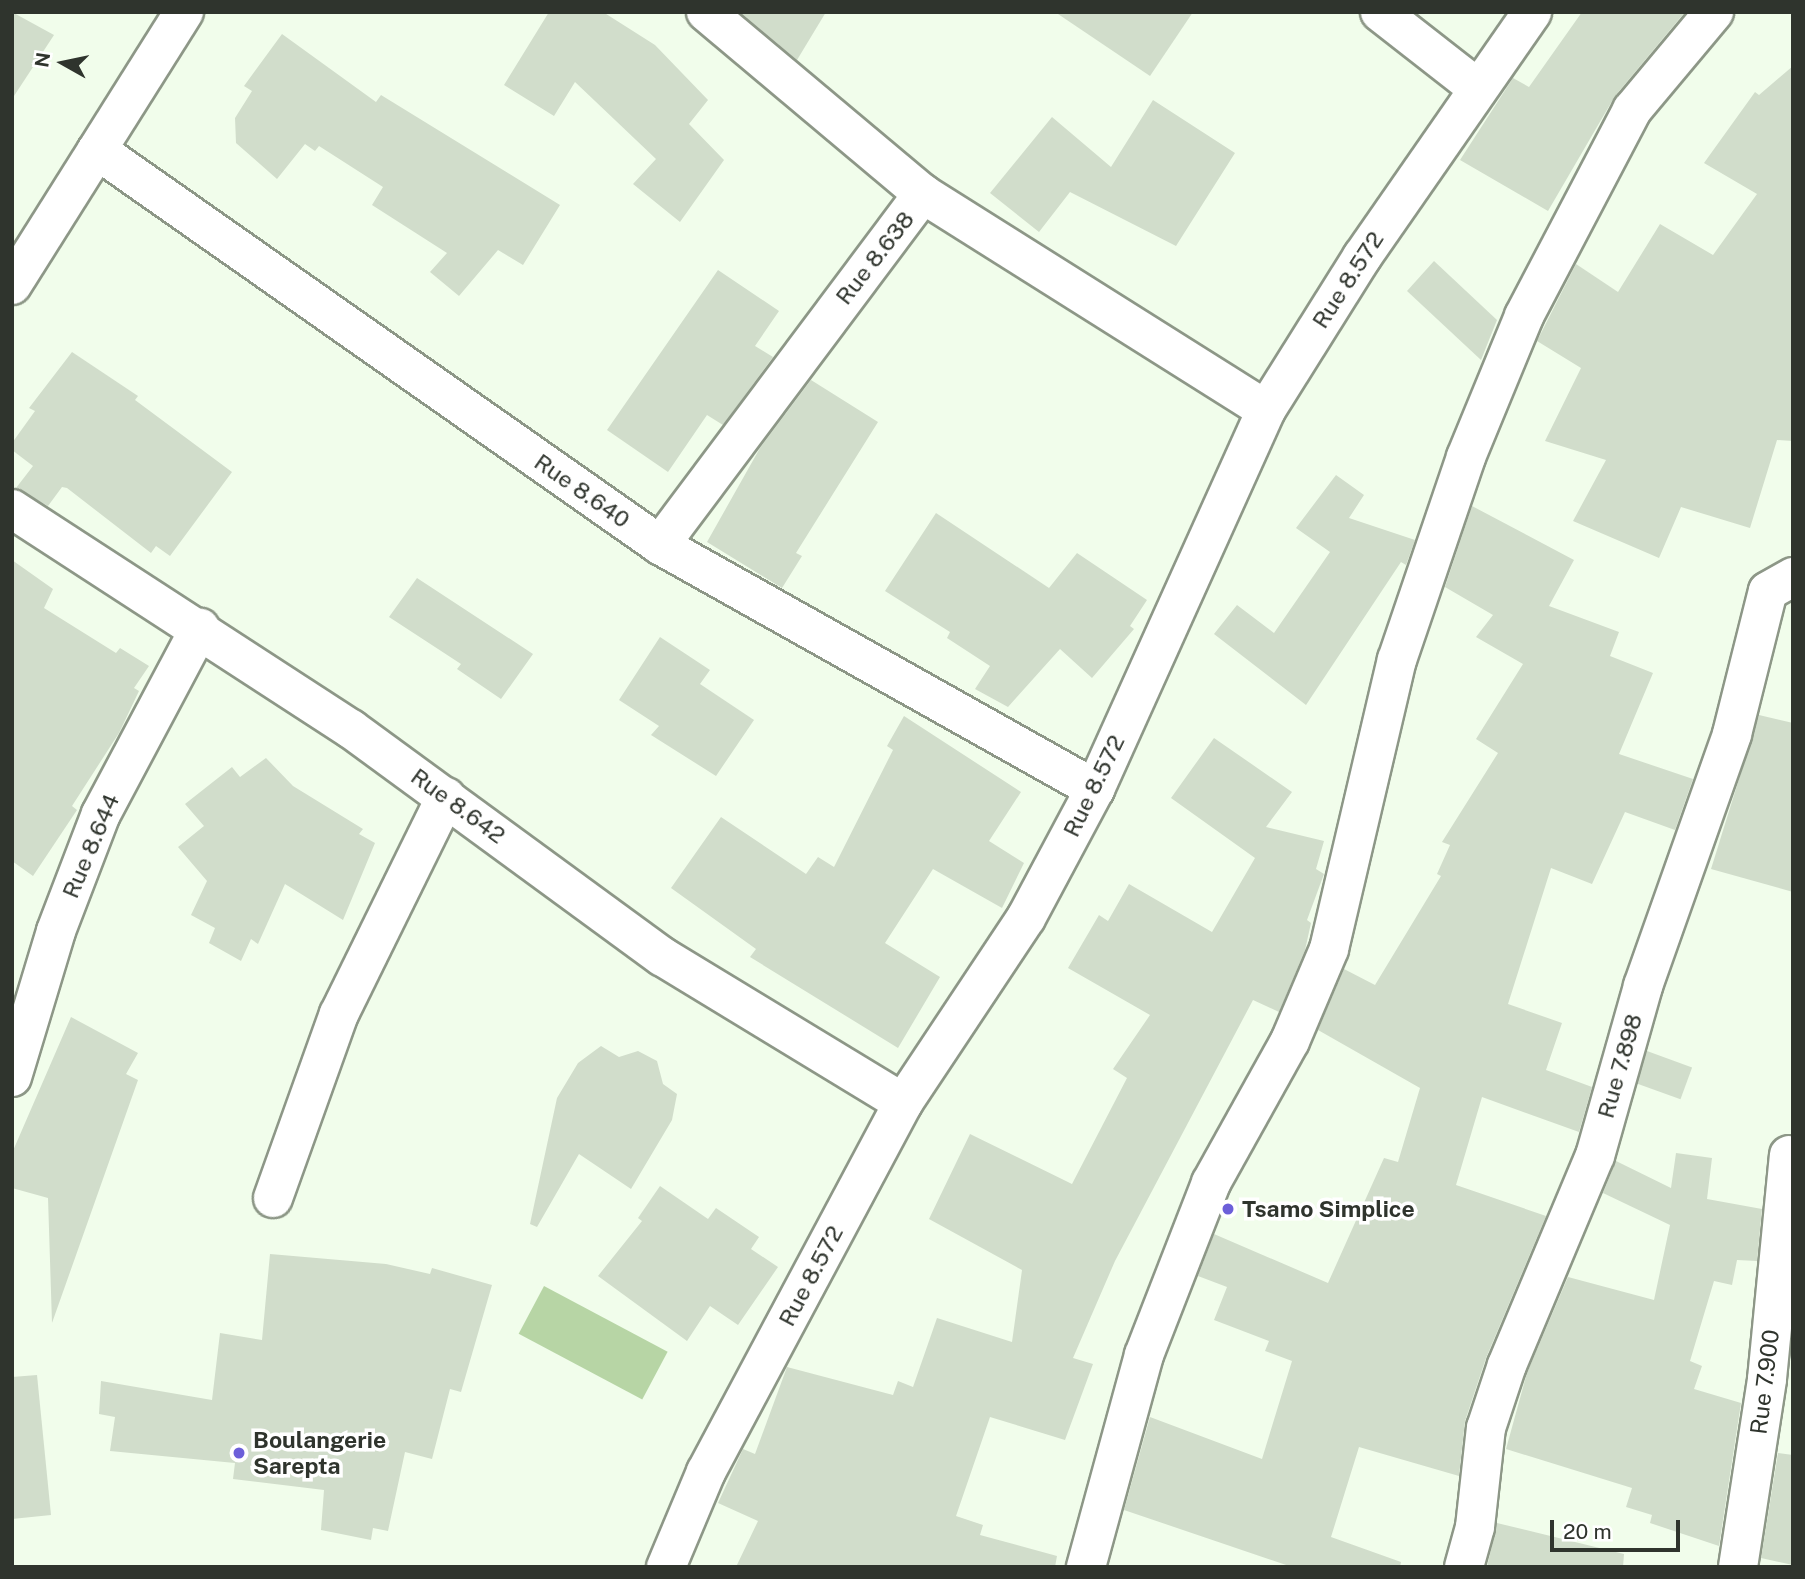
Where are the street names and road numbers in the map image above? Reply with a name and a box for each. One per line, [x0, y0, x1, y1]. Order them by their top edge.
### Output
street label: Rue 8.638 [830, 206, 920, 310]
street label: Rue 8.572 [1307, 226, 1389, 334]
street label: Rue 8.640 [529, 448, 635, 534]
street label: Rue 8.572 [1058, 731, 1130, 841]
street label: Rue 8.642 [405, 763, 511, 849]
street label: Rue 8.644 [57, 790, 125, 902]
street label: Rue 7.898 [1592, 1011, 1648, 1121]
street label: Rue 8.572 [773, 1221, 849, 1331]
street label: Rue 7.900 [1745, 1328, 1785, 1436]

